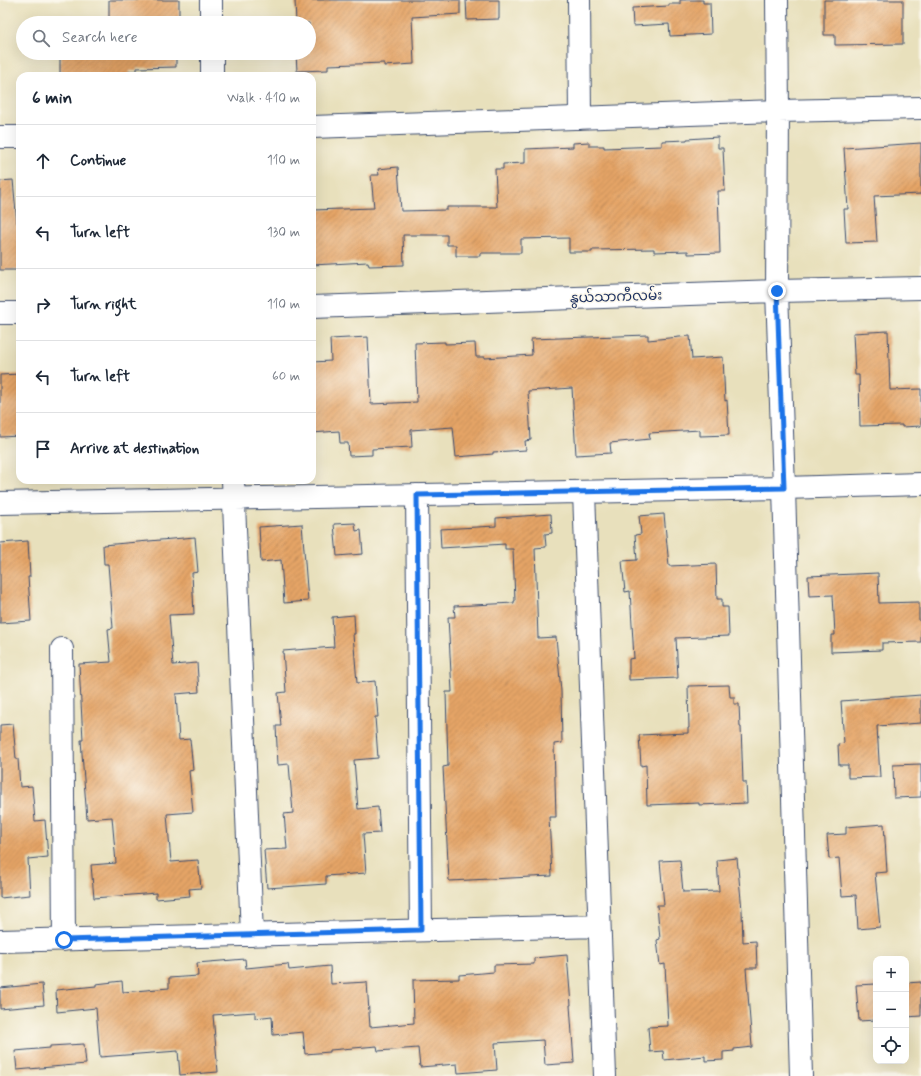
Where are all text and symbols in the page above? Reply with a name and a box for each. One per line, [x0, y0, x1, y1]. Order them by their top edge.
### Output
search box [16, 16, 316, 60]
icon: search [30, 27, 52, 49]
text: Search here [62, 28, 138, 48]
text: 6 min [32, 87, 72, 109]
text: Walk · 410 m [227, 90, 300, 107]
icon: ahead [32, 150, 54, 172]
text: Continue [70, 151, 126, 171]
text: 110 m [267, 152, 300, 169]
icon: left [32, 222, 54, 244]
text: Turn left [70, 223, 130, 243]
text: 130 m [267, 224, 300, 241]
route end [768, 282, 786, 300]
street label: နွယ်သာကီလမ်း [569, 284, 663, 309]
icon: right [32, 294, 54, 316]
text: Turn right [70, 295, 137, 315]
text: 110 m [267, 296, 300, 313]
icon: left [32, 366, 54, 388]
text: Turn left [70, 367, 130, 387]
text: 60 m [272, 368, 300, 385]
icon: arrive [32, 438, 54, 460]
text: Arrive at destination [70, 439, 199, 459]
route start [55, 931, 73, 949]
map controls [873, 956, 909, 1064]
button: + [873, 956, 909, 992]
button: − [873, 992, 909, 1028]
button: locate [873, 1028, 909, 1064]

